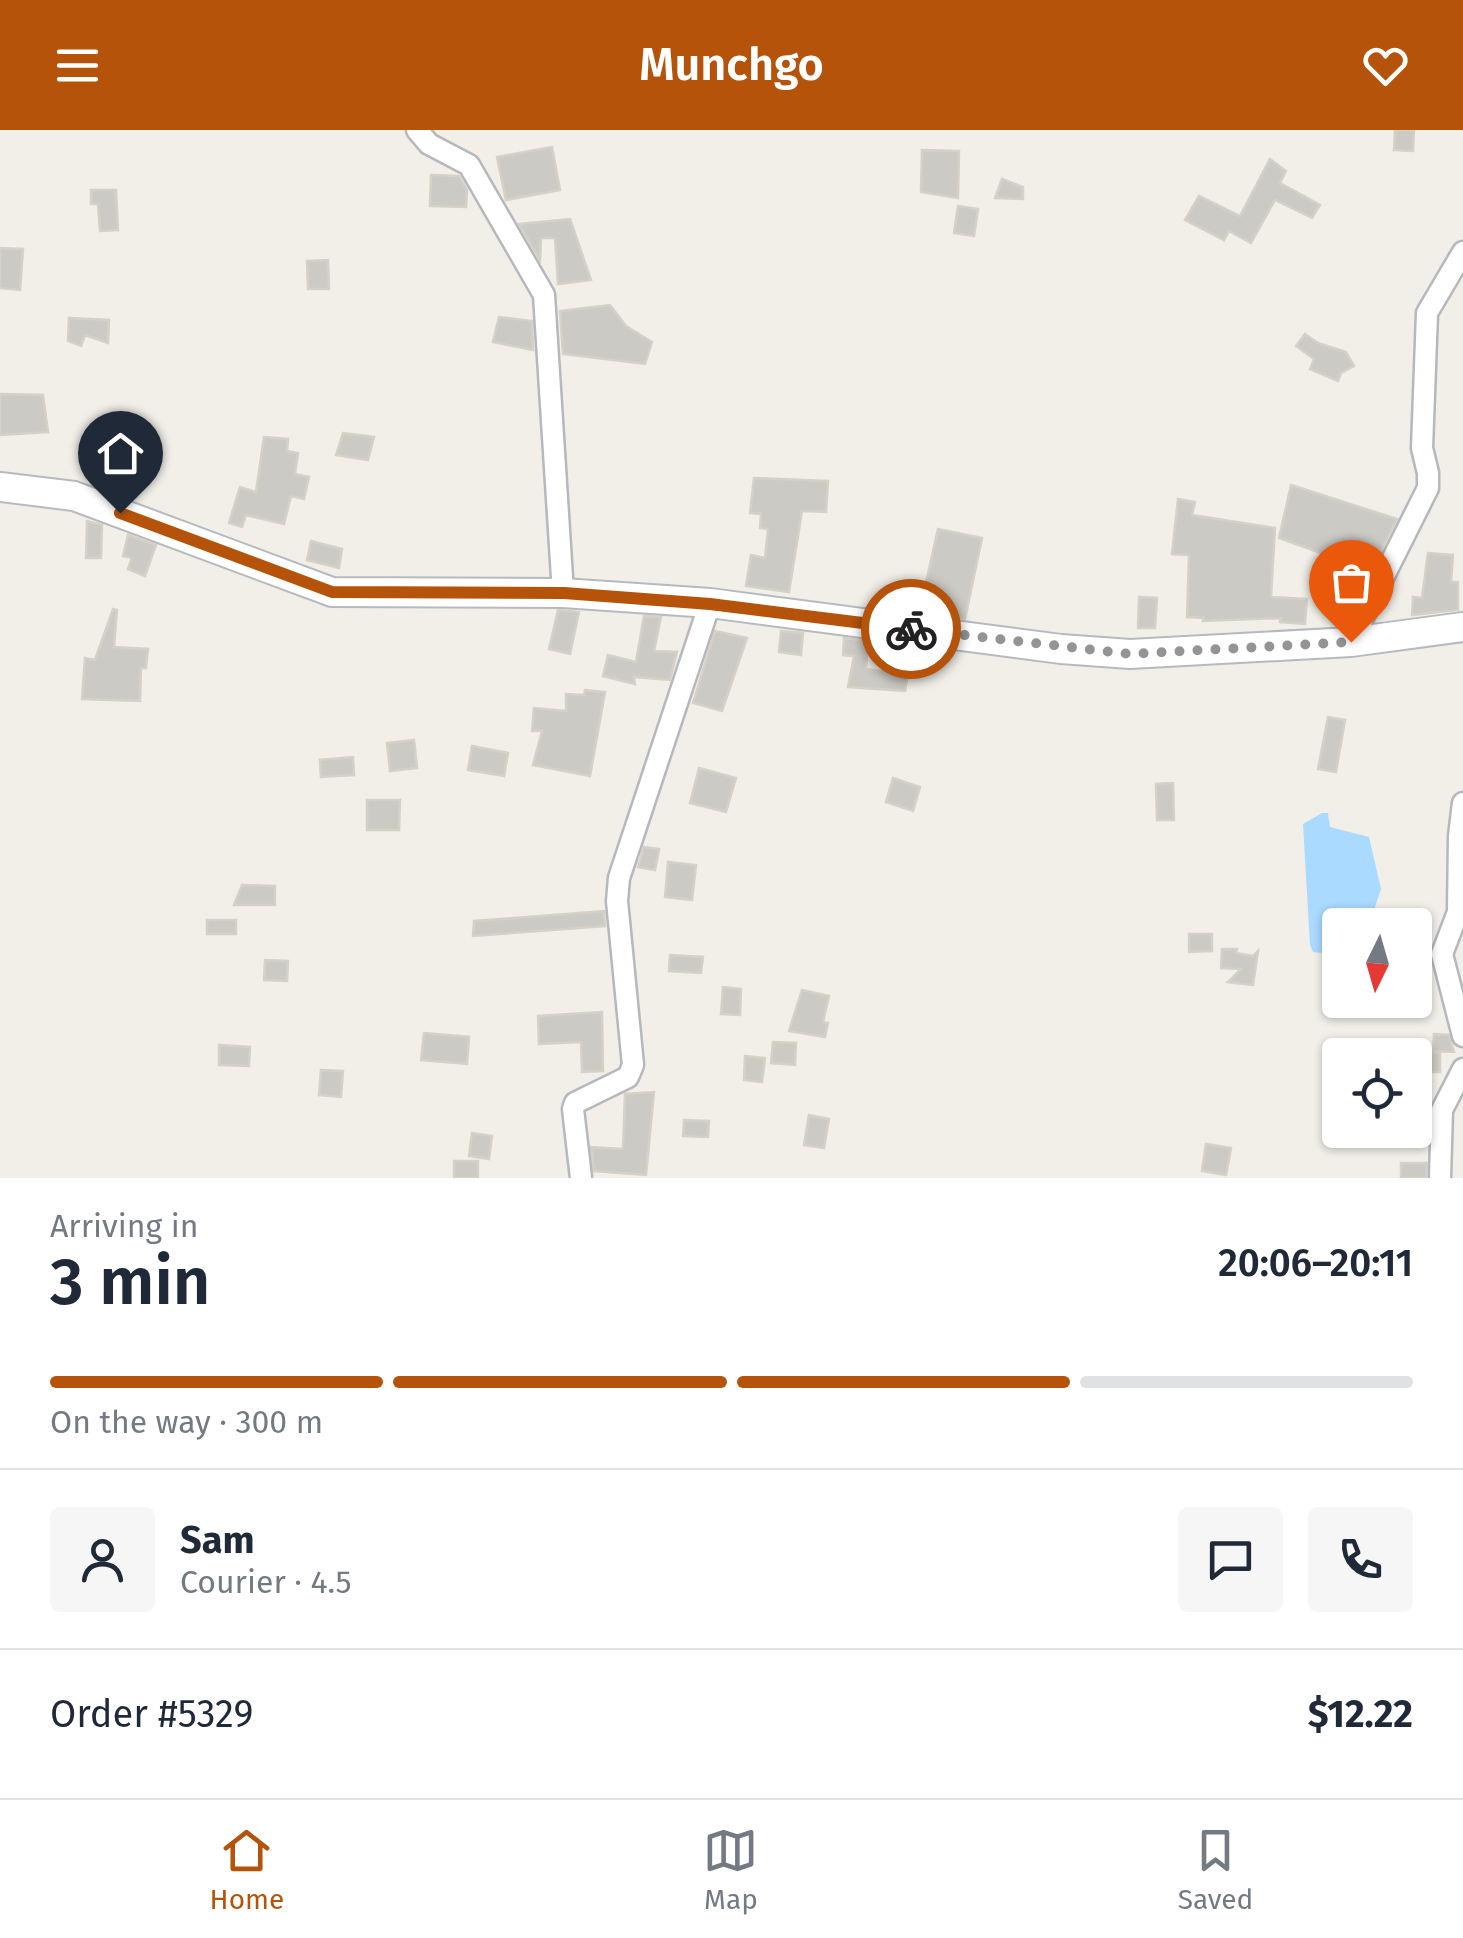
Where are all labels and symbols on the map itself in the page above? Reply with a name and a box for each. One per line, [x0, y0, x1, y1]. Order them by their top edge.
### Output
pin [78, 411, 163, 514]
pin [1309, 540, 1394, 643]
courier [861, 579, 961, 679]
north arrow [1322, 908, 1432, 1018]

